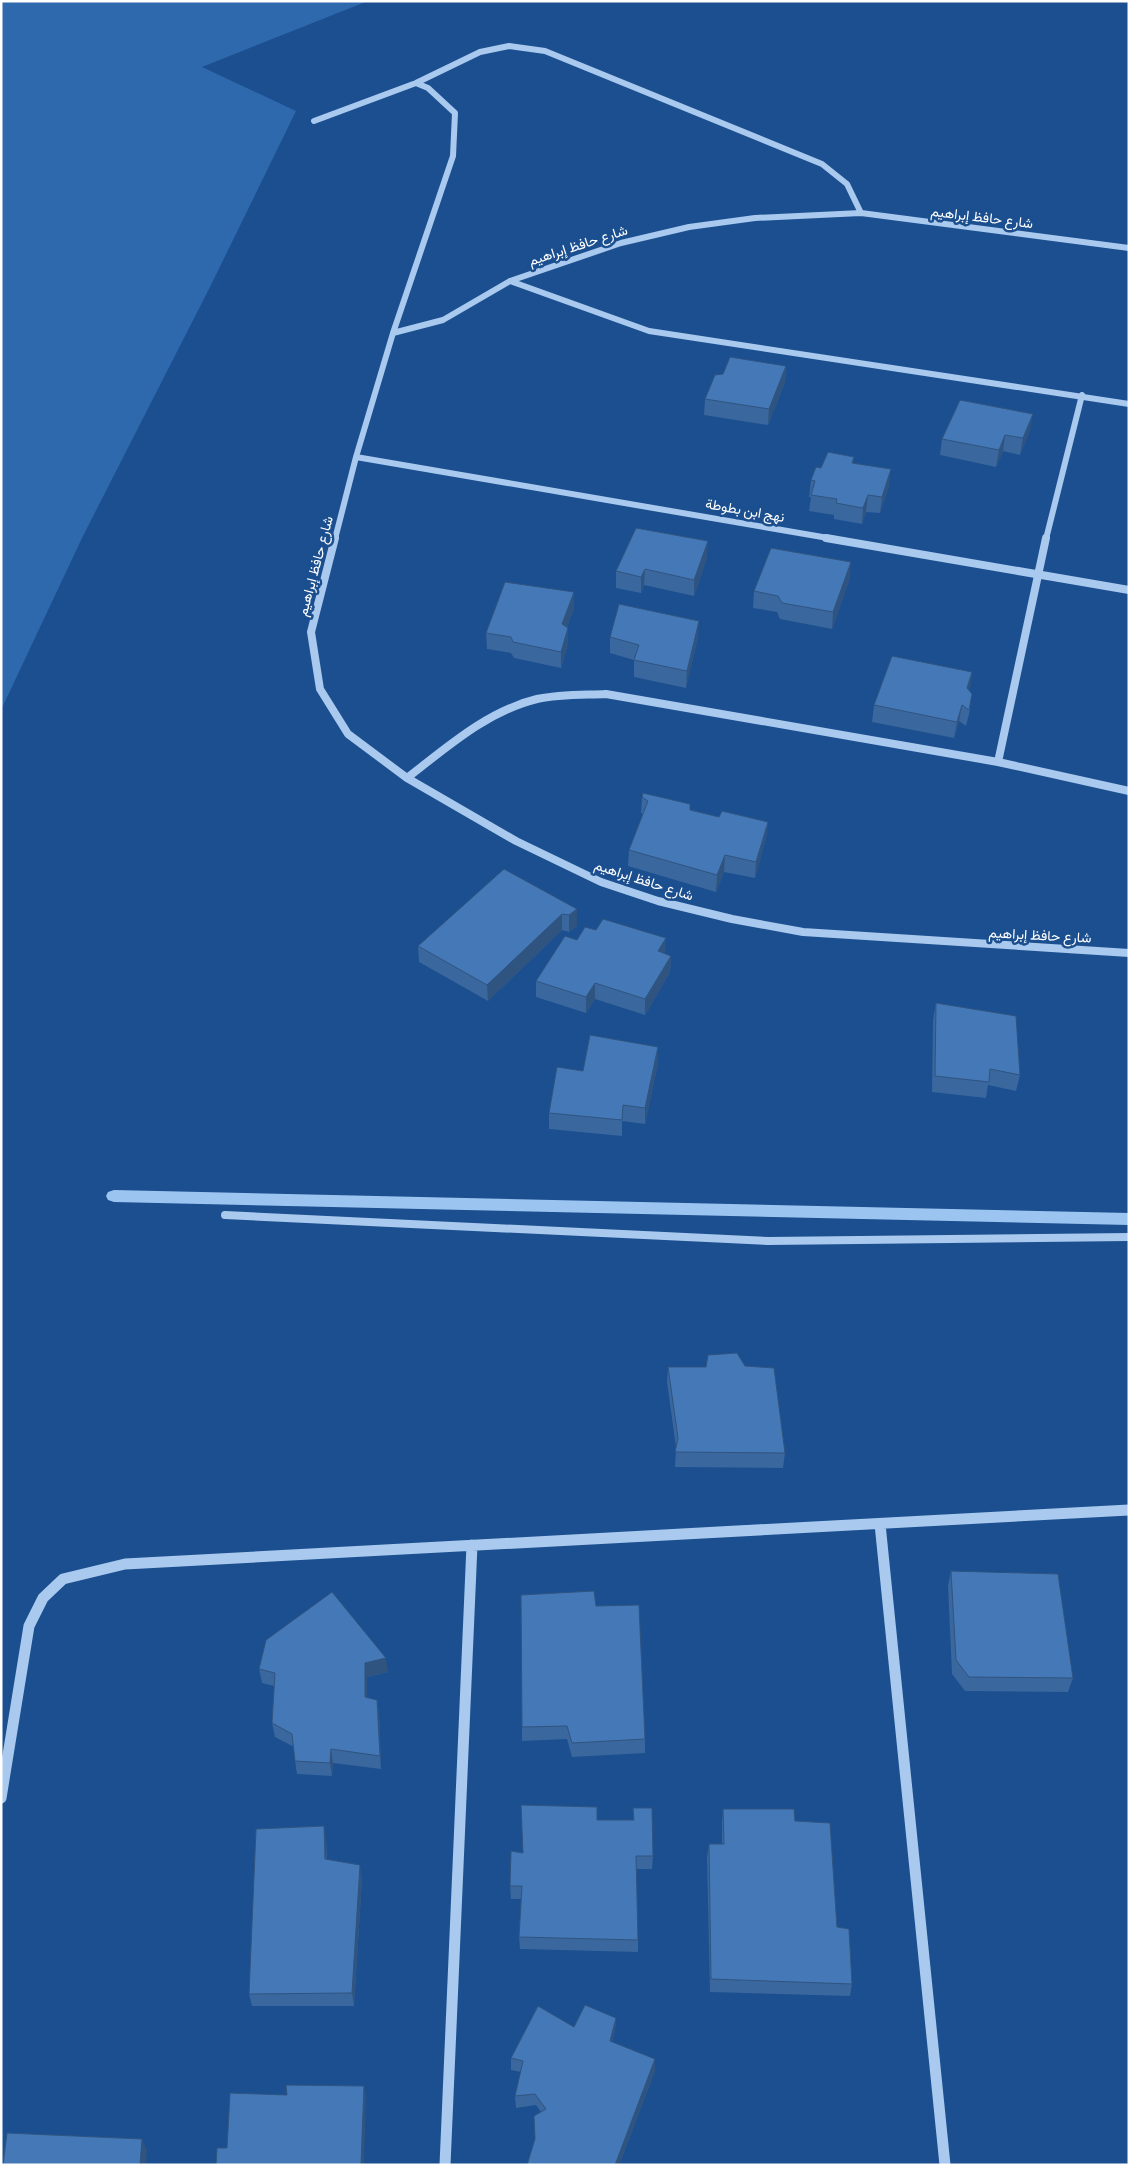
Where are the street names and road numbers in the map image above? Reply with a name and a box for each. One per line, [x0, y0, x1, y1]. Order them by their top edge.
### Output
street label: شارع حافظ إبراهيم [930, 202, 1034, 234]
street label: شارع حافظ إبراهيم [526, 221, 630, 271]
street label: نهج ابن بطوطة [704, 494, 786, 528]
street label: شارع حافظ إبراهيم [293, 514, 339, 619]
street label: شارع حافظ إبراهيم [592, 856, 696, 906]
street label: شارع حافظ إبراهيم [988, 923, 1092, 949]

